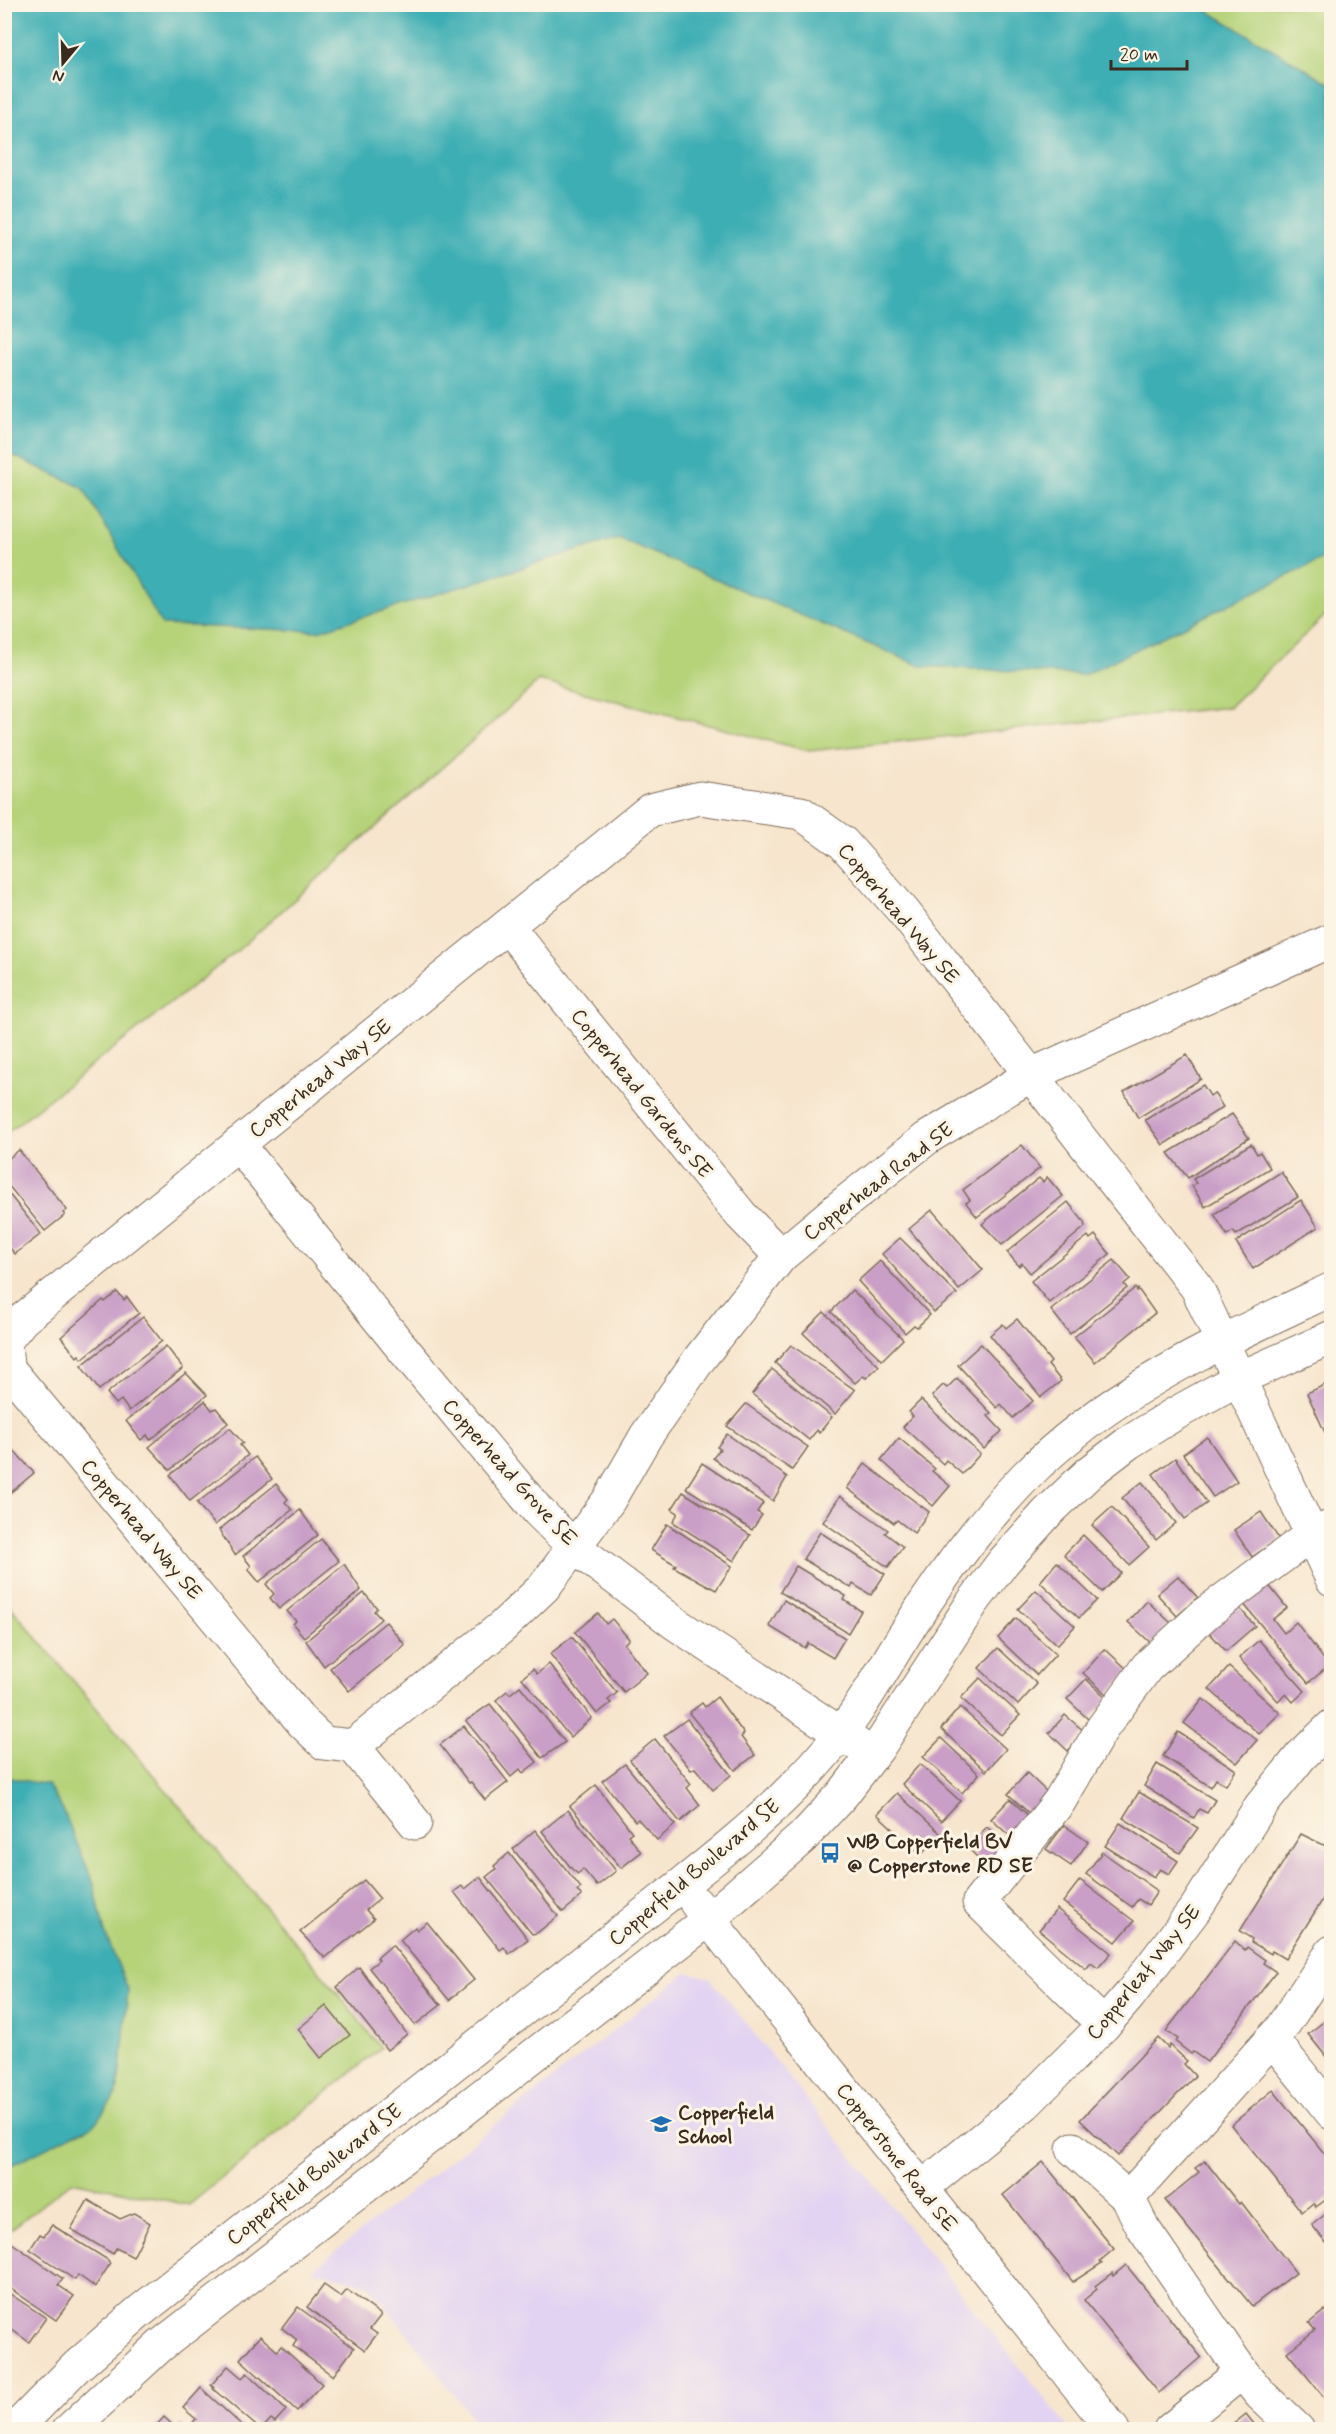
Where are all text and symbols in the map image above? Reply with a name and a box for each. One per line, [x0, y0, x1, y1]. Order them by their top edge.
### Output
north arrow [33, 33, 93, 93]
scale bar [1111, 33, 1188, 71]
text: 20 m [1120, 43, 1158, 67]
text: N [50, 64, 67, 87]
street label: Copperhead Way SE [831, 837, 965, 990]
street label: Copperhead Gardens SE [564, 1003, 718, 1184]
street label: Copperhead Way SE [243, 1013, 398, 1145]
street label: Copperhead Road SE [798, 1116, 960, 1248]
street label: Copperhead Grove SE [435, 1393, 583, 1553]
street label: Copperhead Way SE [74, 1453, 208, 1606]
street label: Copperfield Boulevard SE [603, 1793, 786, 1953]
place label: WB Copperfield BV @ Copperstone RD SE [846, 1828, 1033, 1880]
bus stop icon: WB Copperfield BV @ Copperstone RD SE [818, 1841, 842, 1865]
street label: Copperleaf Way SE [1080, 1899, 1207, 2046]
street label: Copperstone Road SE [829, 2077, 963, 2238]
street label: Copperfield Boulevard SE [221, 2097, 408, 2252]
place label: Copperfield School [678, 2099, 774, 2151]
school or university icon: Copperfield School [649, 2112, 673, 2136]

